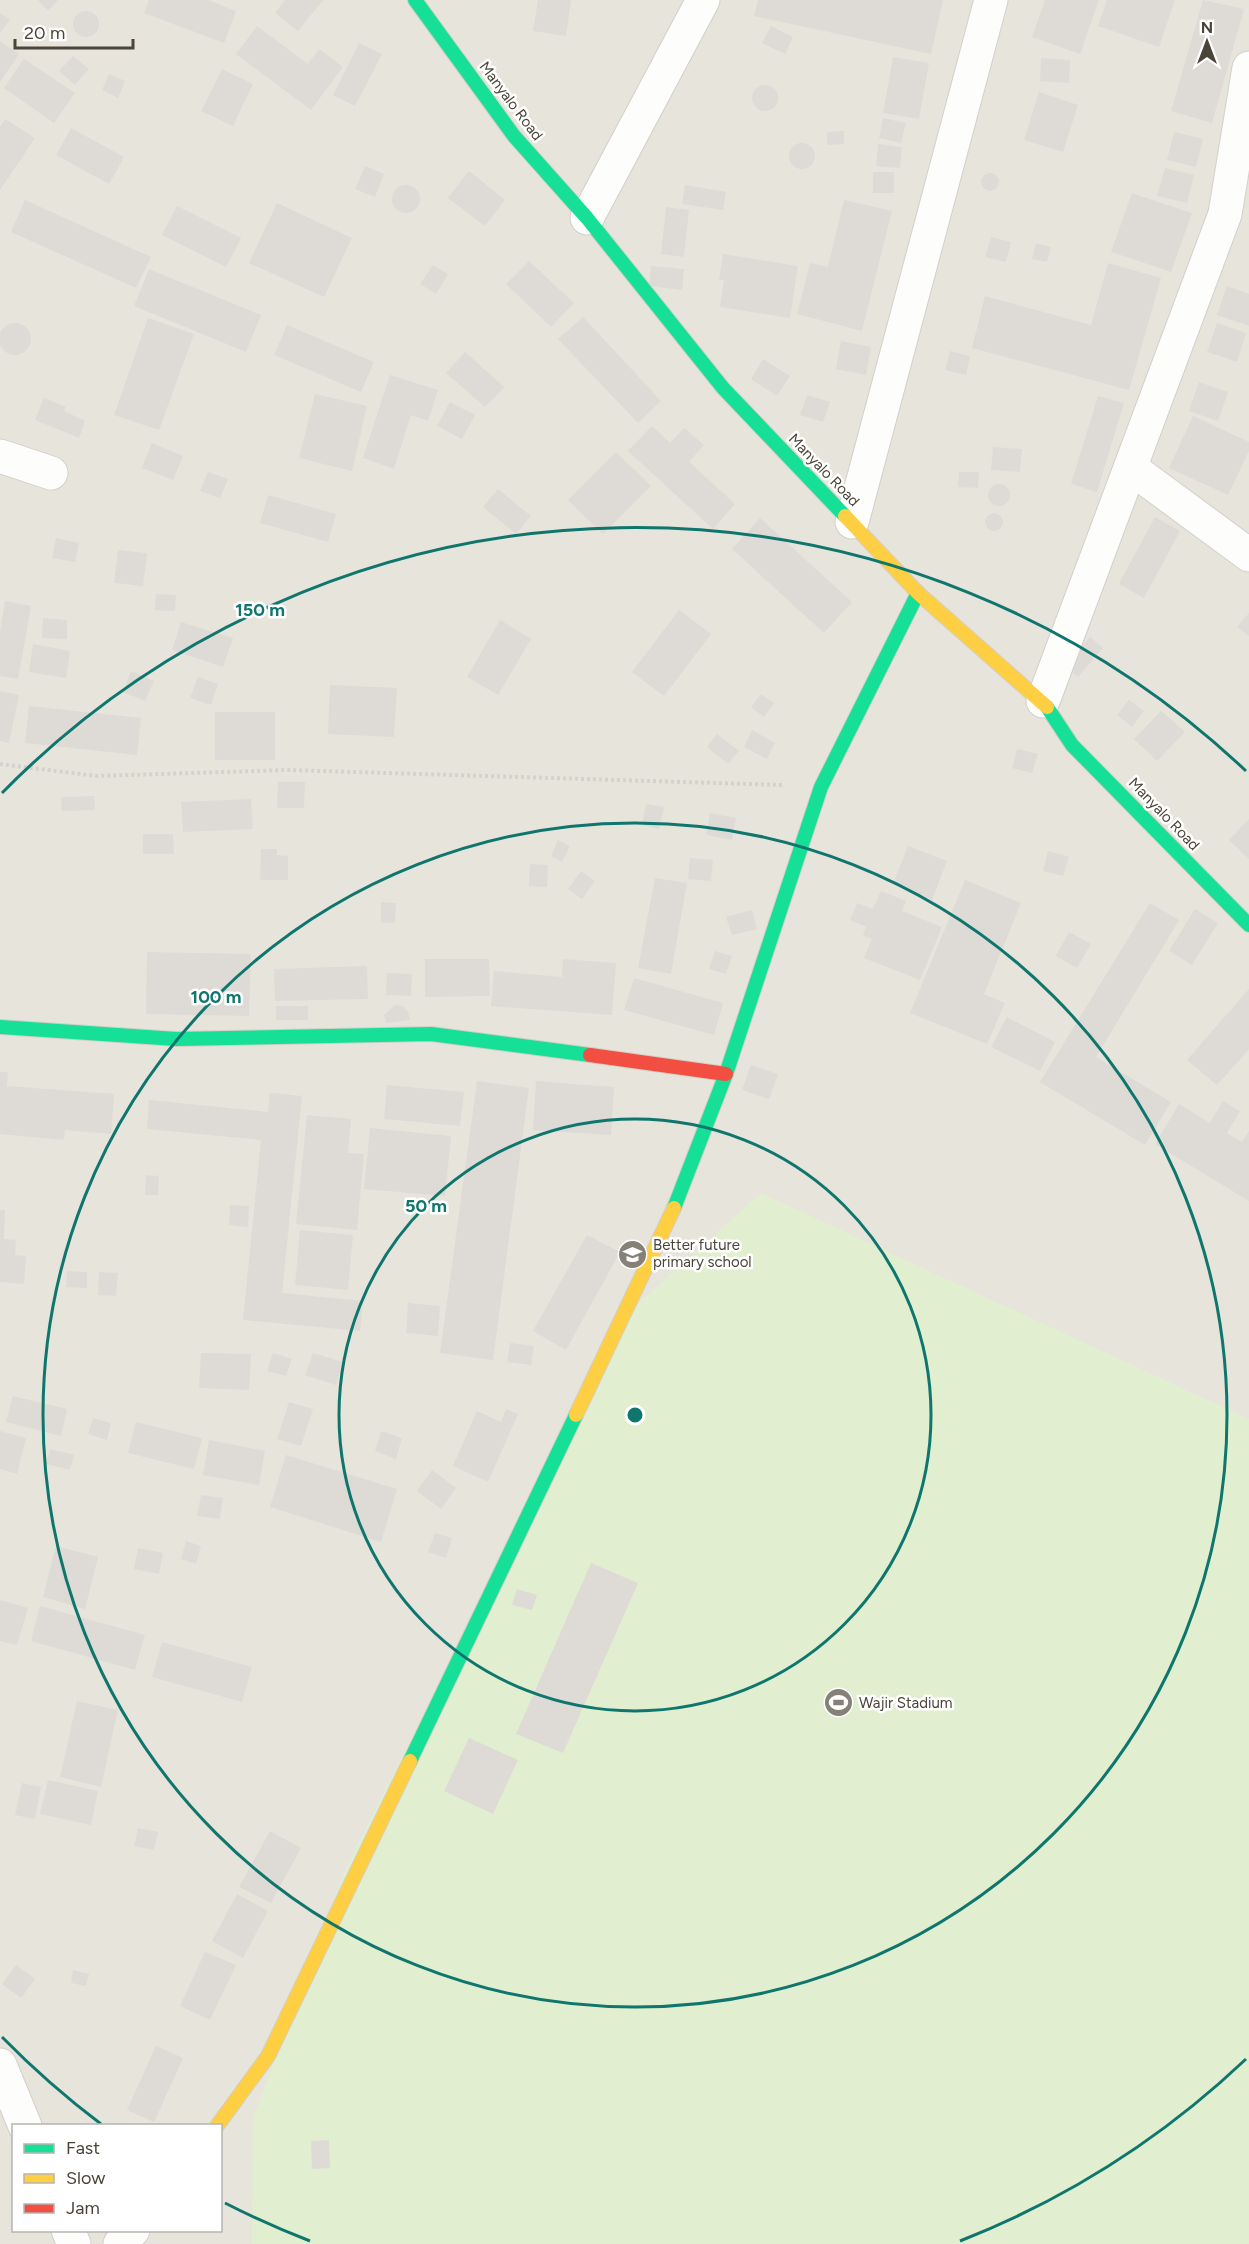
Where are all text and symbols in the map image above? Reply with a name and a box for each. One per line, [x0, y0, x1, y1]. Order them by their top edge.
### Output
scale bar [15, 12, 134, 50]
north arrow [1177, 12, 1237, 72]
text: N [1201, 18, 1213, 37]
text: 20 m [24, 22, 65, 44]
street label: Manyalo Road [475, 58, 547, 144]
street label: Manyalo Road [785, 430, 863, 510]
text: 150 m [235, 599, 285, 621]
street label: Manyalo Road [1125, 774, 1203, 854]
text: 100 m [191, 986, 241, 1008]
text: 50 m [405, 1195, 447, 1217]
place label: Better future primary school [653, 1236, 752, 1271]
school or university icon: Better future primary school [616, 1238, 648, 1270]
centre of rings [625, 1405, 645, 1425]
sports icon: Wajir Stadium [822, 1687, 854, 1719]
place label: Wajir Stadium [859, 1694, 953, 1712]
legend [12, 2124, 222, 2232]
text: Fast [66, 2137, 100, 2159]
text: Slow [66, 2167, 105, 2189]
text: Jam [66, 2197, 100, 2219]

